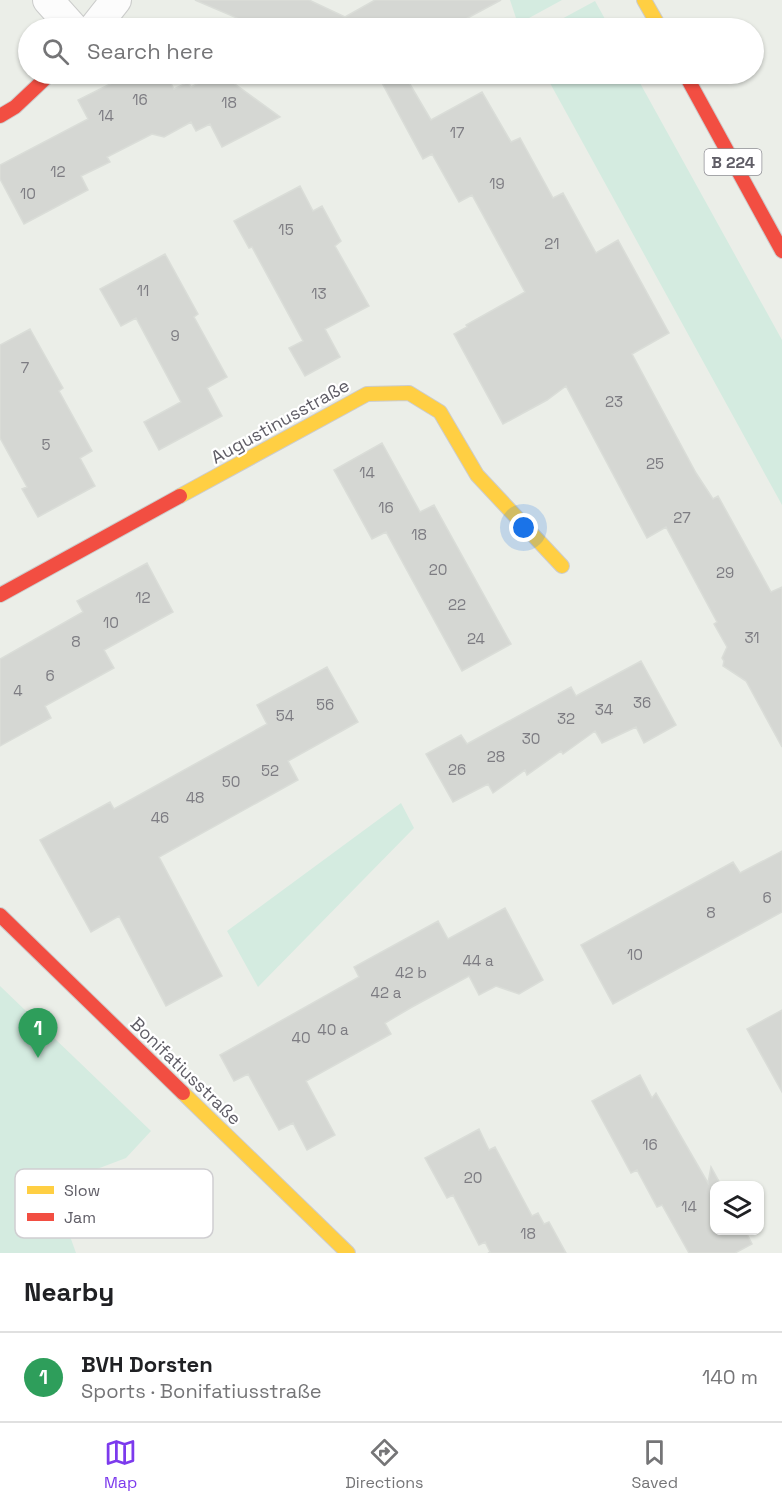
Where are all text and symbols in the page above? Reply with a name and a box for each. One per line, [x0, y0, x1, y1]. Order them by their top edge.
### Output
search box [18, 18, 764, 84]
icon: search [39, 35, 72, 68]
text: Search here [87, 37, 214, 65]
house number: 16 [132, 90, 148, 109]
house number: 18 [221, 93, 237, 112]
house number: 14 [98, 106, 114, 125]
house number: 17 [450, 123, 464, 142]
road number: B 224 [704, 149, 762, 175]
house number: 12 [50, 162, 66, 181]
house number: 19 [489, 174, 505, 193]
house number: 10 [20, 184, 36, 203]
house number: 15 [278, 220, 294, 239]
house number: 21 [544, 234, 560, 253]
house number: 11 [137, 281, 149, 300]
house number: 13 [311, 284, 327, 303]
house number: 9 [170, 326, 180, 345]
house number: 7 [21, 358, 29, 377]
street label: Augustinusstraße [207, 373, 353, 469]
house number: 23 [605, 392, 623, 411]
house number: 5 [42, 435, 51, 454]
house number: 25 [646, 454, 664, 473]
house number: 14 [359, 463, 375, 482]
house number: 16 [378, 498, 394, 517]
house number: 27 [673, 508, 691, 527]
your location [509, 513, 538, 542]
house number: 18 [411, 525, 427, 544]
house number: 20 [429, 560, 447, 579]
house number: 29 [716, 563, 734, 582]
house number: 12 [135, 588, 151, 607]
house number: 22 [448, 595, 466, 614]
house number: 10 [103, 613, 119, 632]
house number: 31 [744, 628, 760, 647]
house number: 24 [467, 629, 485, 648]
house number: 8 [71, 632, 81, 651]
house number: 6 [45, 666, 55, 685]
house number: 4 [13, 681, 23, 700]
house number: 36 [633, 693, 651, 712]
house number: 56 [316, 695, 334, 714]
house number: 34 [595, 700, 613, 719]
house number: 54 [276, 706, 294, 725]
house number: 32 [557, 709, 575, 728]
house number: 30 [522, 729, 540, 748]
house number: 28 [487, 747, 505, 766]
house number: 26 [448, 760, 466, 779]
house number: 52 [261, 761, 279, 780]
house number: 50 [222, 772, 240, 791]
house number: 48 [186, 788, 204, 807]
house number: 46 [151, 808, 169, 827]
house number: 6 [762, 888, 772, 907]
house number: 8 [706, 903, 716, 922]
house number: 10 [627, 945, 643, 964]
house number: 44 a [462, 951, 494, 970]
house number: 42 b [395, 963, 427, 982]
house number: 42 a [371, 983, 402, 1002]
pin: 1 [18, 1008, 57, 1058]
street label: Bonifatiusstraße [126, 1012, 246, 1130]
house number: 40 a [317, 1020, 349, 1039]
house number: 40 [292, 1028, 311, 1047]
house number: 16 [642, 1135, 658, 1154]
house number: 20 [464, 1168, 482, 1187]
legend [15, 1169, 213, 1238]
text: Slow [64, 1180, 100, 1201]
map controls [710, 1181, 764, 1235]
button: layers [710, 1181, 764, 1235]
house number: 14 [681, 1197, 697, 1216]
text: Jam [64, 1207, 96, 1228]
house number: 18 [520, 1224, 536, 1243]
text: Nearby [24, 1275, 114, 1309]
text: BVH Dorsten [81, 1350, 213, 1378]
text: 1 [39, 1364, 48, 1390]
text: 140 m [702, 1364, 758, 1390]
text: Sports · Bonifatiusstraße [81, 1378, 322, 1404]
tab: Map [104, 1436, 137, 1493]
tab: Directions [345, 1436, 424, 1493]
tab: Saved [631, 1436, 678, 1493]

